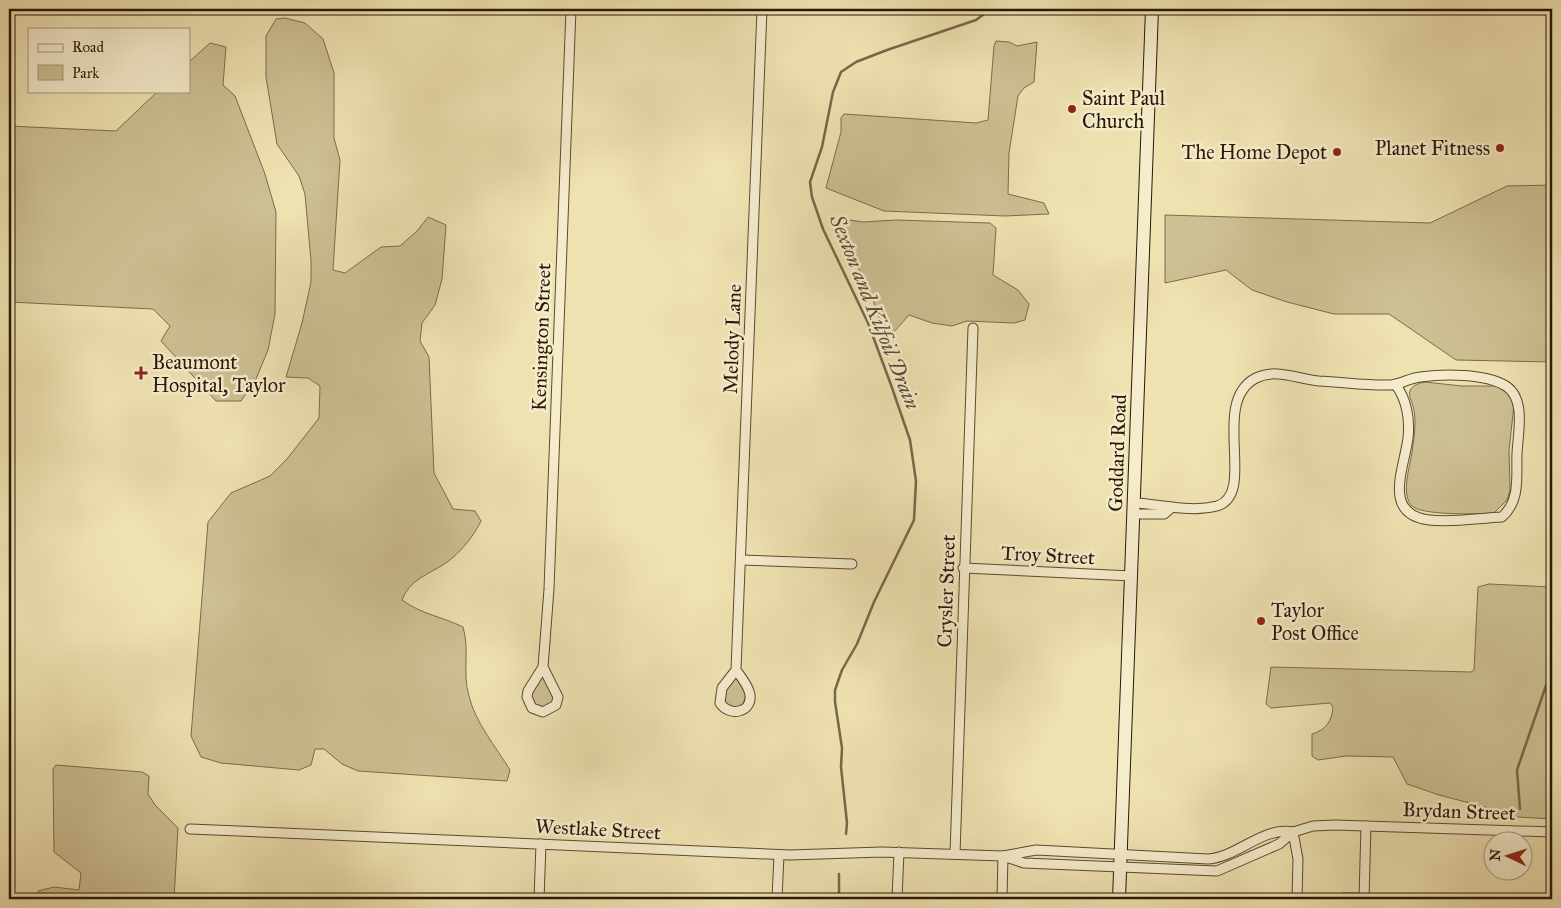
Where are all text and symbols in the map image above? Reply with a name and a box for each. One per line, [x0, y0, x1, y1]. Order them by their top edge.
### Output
legend [28, 28, 190, 92]
text: Road [72, 38, 104, 56]
text: Park [72, 64, 99, 82]
place label: Saint Paul Church [1082, 86, 1166, 133]
marker: Saint Paul Church [1066, 103, 1078, 115]
place label: Planet Fitness [1375, 136, 1490, 160]
place label: The Home Depot [1182, 140, 1327, 164]
marker: Planet Fitness [1494, 142, 1506, 154]
marker: The Home Depot [1331, 146, 1343, 158]
water label: Sexton and Kilfoil Drain [824, 210, 926, 413]
street label: Kensington Street [526, 263, 557, 412]
street label: Melody Lane [718, 283, 746, 395]
place label: Beaumont Hospital, Taylor [152, 350, 286, 397]
marker: Beaumont Hospital, Taylor [134, 366, 148, 380]
street label: Goddard Road [1103, 394, 1131, 512]
street label: Crysler Street [932, 534, 960, 648]
street label: Troy Street [1000, 541, 1096, 569]
place label: Taylor Post Office [1271, 598, 1359, 645]
marker: Taylor Post Office [1255, 615, 1267, 627]
street label: Brydan Street [1402, 797, 1516, 825]
street label: Westlake Street [534, 814, 662, 844]
north arrow [1484, 830, 1534, 880]
text: N [1487, 848, 1504, 862]

